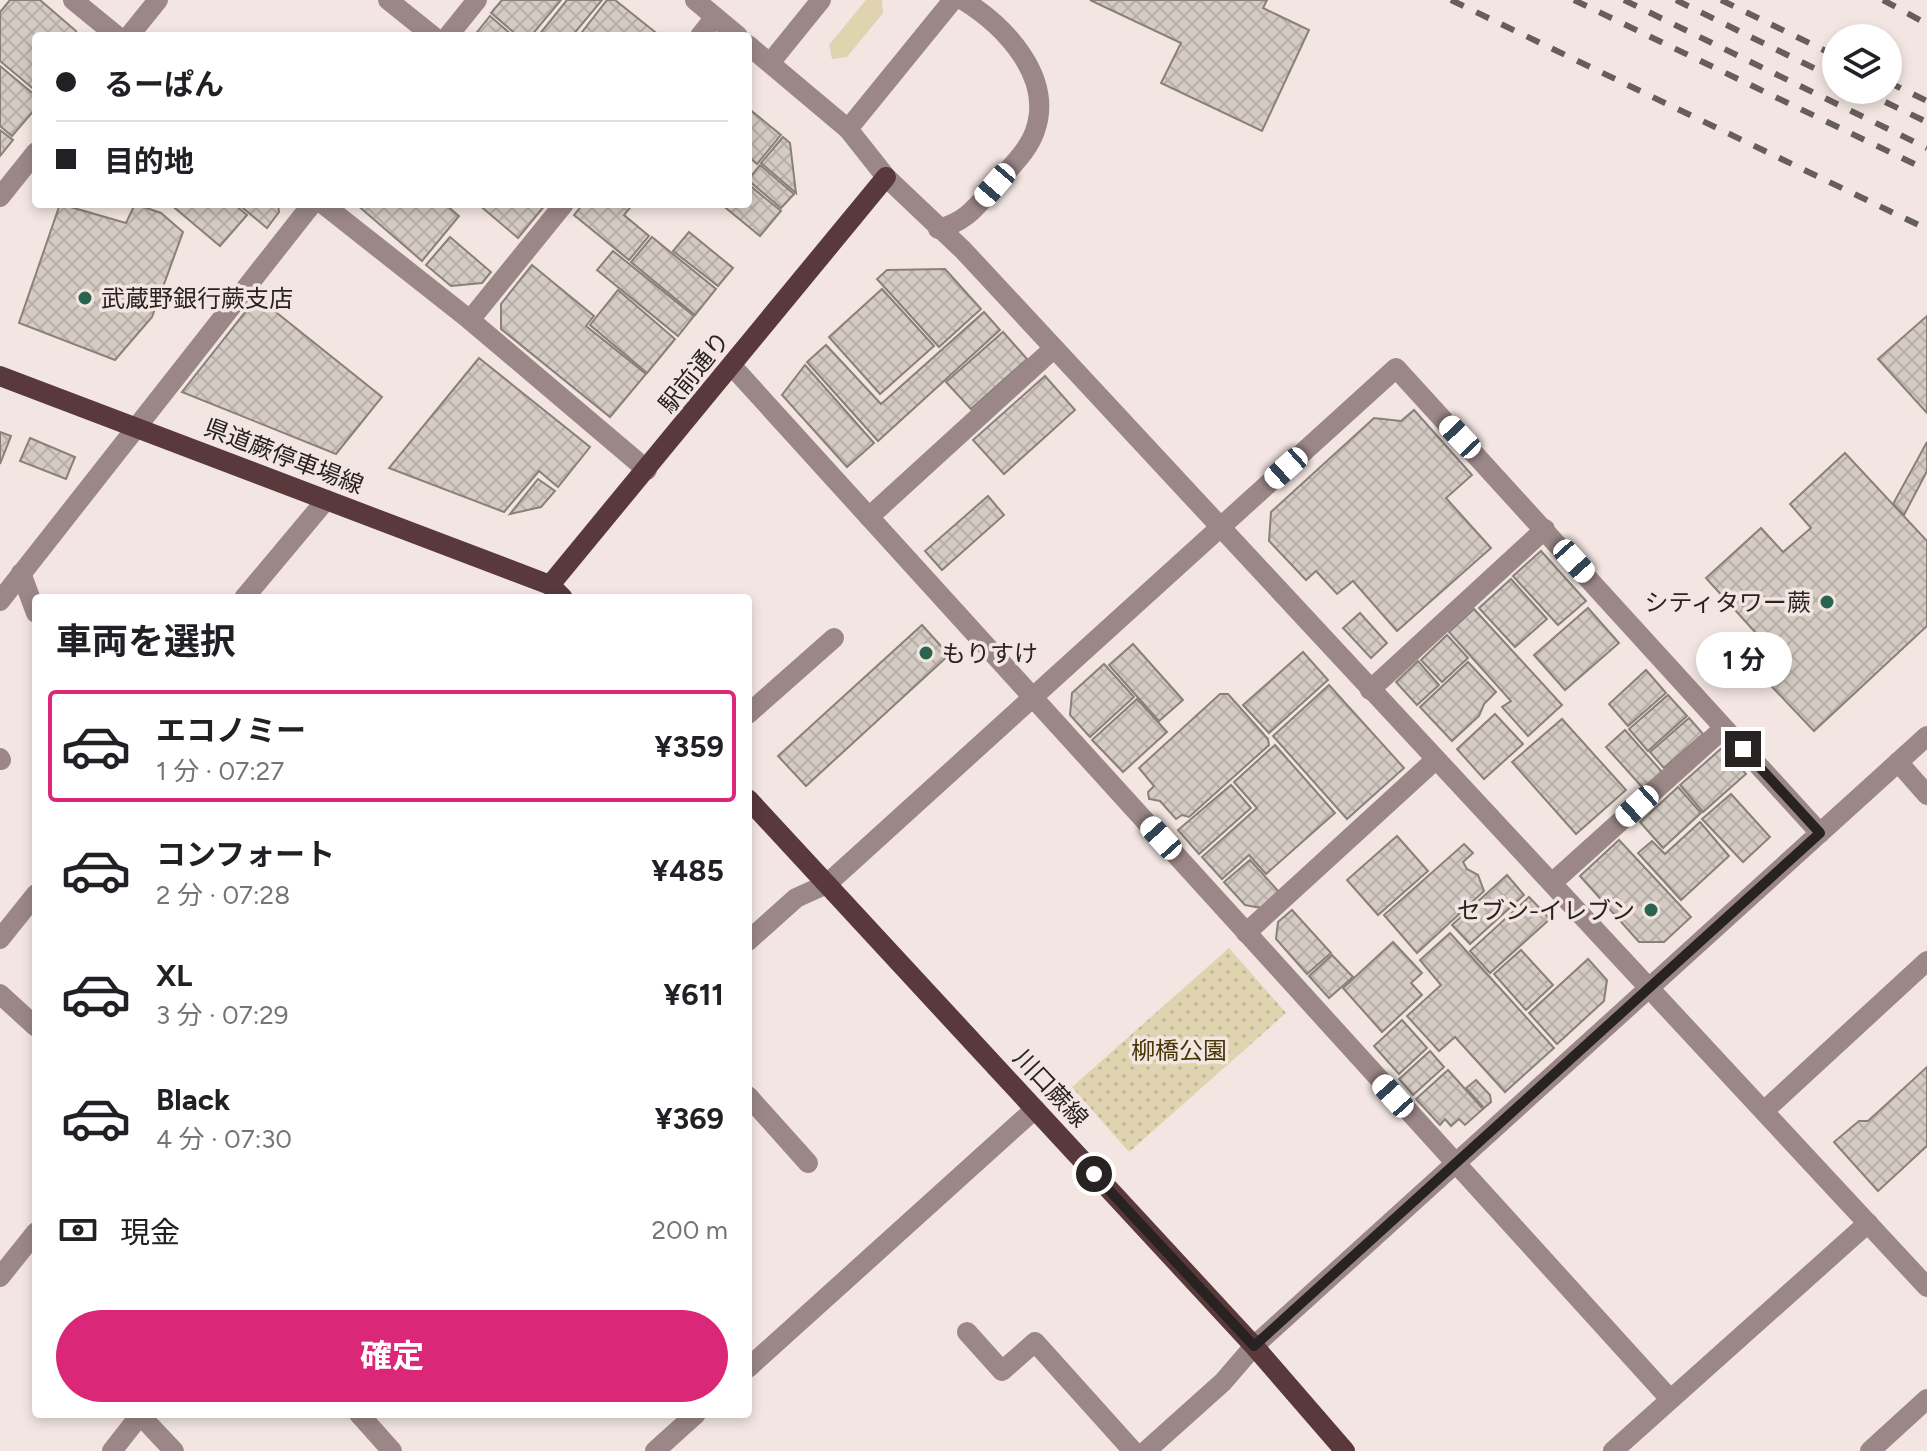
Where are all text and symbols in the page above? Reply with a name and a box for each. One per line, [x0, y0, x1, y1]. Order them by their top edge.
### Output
map controls [1822, 24, 1902, 104]
button: layers [1822, 24, 1902, 104]
text: るーぱん [104, 66, 224, 103]
text: 目的地 [104, 143, 194, 180]
car [970, 159, 1020, 211]
place label: 武蔵野銀行蕨支店 [101, 284, 293, 313]
marker: 武蔵野銀行蕨支店 [76, 289, 94, 307]
street label: 駅前通り [653, 326, 735, 418]
car [1435, 411, 1485, 463]
street label: 県道蕨停車場線 [200, 412, 368, 500]
car [1260, 443, 1312, 493]
car [1549, 535, 1599, 587]
place label: シティタワー蕨 [1644, 588, 1811, 617]
marker: シティタワー蕨 [1818, 593, 1836, 611]
text: 車両を選択 [56, 620, 236, 663]
callout: 1 分 [1695, 633, 1791, 689]
place label: もりすけ [942, 639, 1038, 668]
marker: もりすけ [917, 644, 935, 662]
text: 1 分 [1722, 644, 1766, 676]
icon: car [60, 710, 132, 782]
text: エコノミー [156, 712, 306, 749]
text: ¥359 [655, 728, 724, 765]
route end [1725, 731, 1761, 767]
text: 1 分 · 07:27 [156, 755, 284, 787]
car [1611, 781, 1663, 831]
car [1136, 812, 1186, 864]
icon: car [60, 834, 132, 906]
text: コンフォート [156, 836, 335, 873]
text: ¥485 [651, 852, 724, 889]
text: 2 分 · 07:28 [156, 879, 290, 911]
place label: セブン-イレブン [1457, 896, 1635, 925]
marker: セブン-イレブン [1642, 901, 1660, 919]
text: XL [156, 957, 192, 994]
icon: car [60, 958, 132, 1030]
text: ¥611 [663, 976, 724, 1013]
text: 3 分 · 07:29 [156, 999, 288, 1031]
park label: 柳橋公園 [1131, 1036, 1227, 1065]
street label: 川口蕨線 [1008, 1043, 1094, 1133]
car [1368, 1070, 1418, 1122]
text: Black [156, 1081, 230, 1118]
icon: car [60, 1082, 132, 1154]
text: ¥369 [655, 1100, 724, 1137]
text: 4 分 · 07:30 [156, 1123, 292, 1155]
route start [1076, 1156, 1112, 1192]
icon: cash [56, 1208, 100, 1252]
text: 現金 [120, 1214, 180, 1251]
text: 200 m [652, 1214, 728, 1246]
button: 確定 [56, 1310, 728, 1402]

